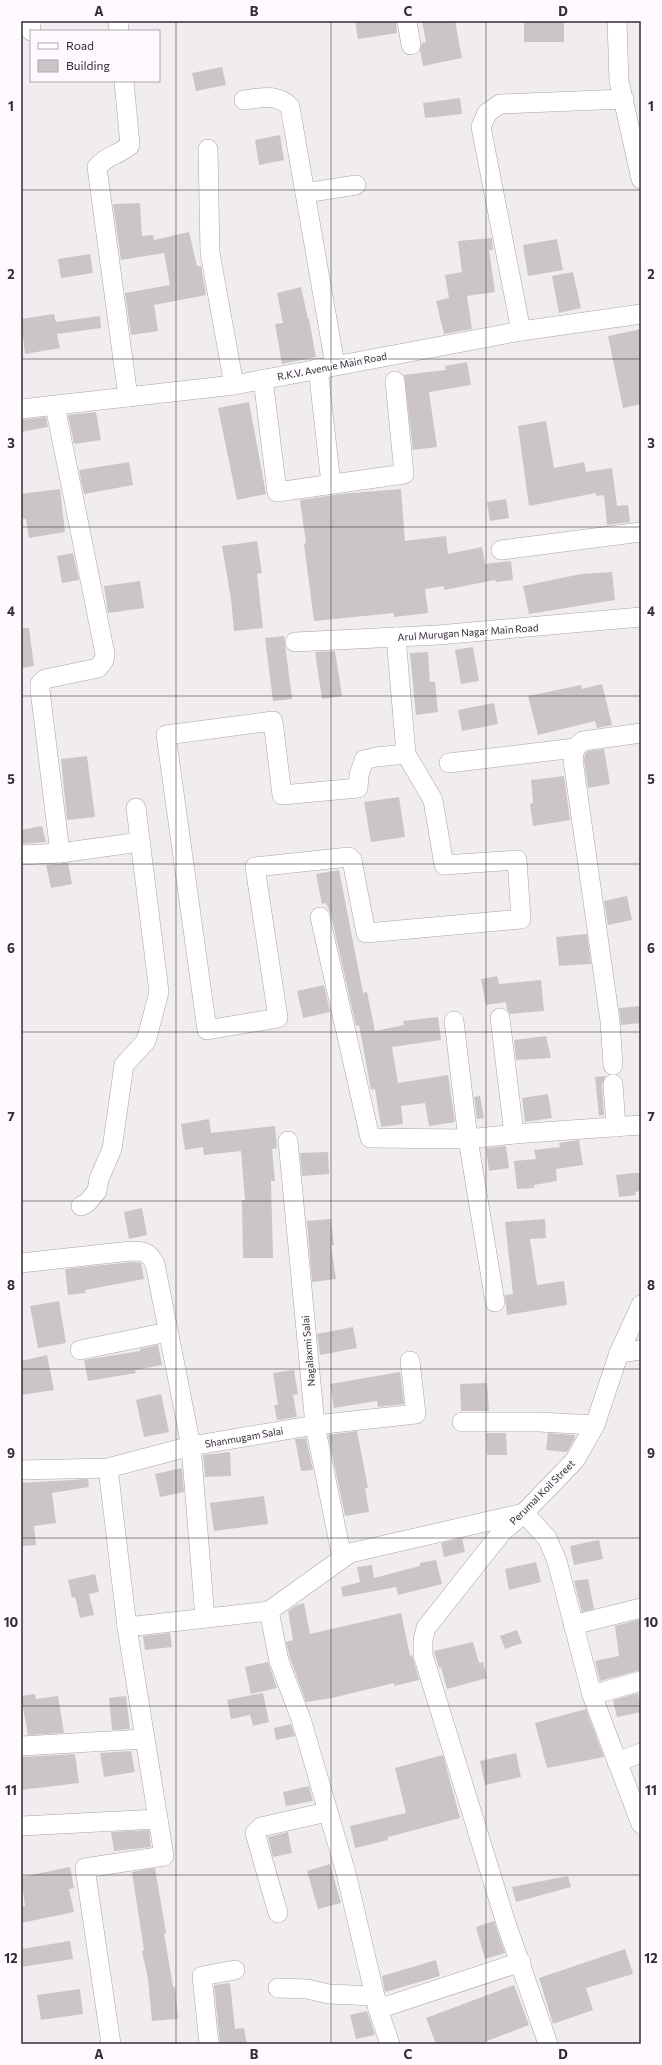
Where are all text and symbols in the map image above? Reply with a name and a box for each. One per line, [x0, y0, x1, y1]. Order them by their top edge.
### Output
text: A [94, 3, 104, 19]
text: B [250, 3, 259, 19]
text: C [404, 3, 413, 19]
text: D [558, 3, 568, 19]
legend [30, 30, 160, 82]
text: Road [66, 38, 94, 52]
text: Building [66, 58, 110, 72]
text: 1 [8, 98, 14, 114]
text: 1 [648, 98, 654, 114]
text: 2 [7, 266, 15, 282]
text: 2 [647, 266, 655, 282]
street label: R.K.V. Avenue Main Road [276, 349, 388, 383]
text: 3 [7, 435, 15, 451]
text: 3 [647, 435, 655, 451]
text: 4 [7, 603, 15, 619]
text: 4 [647, 603, 655, 619]
street label: Arul Murugan Nagar Main Road [397, 621, 539, 643]
text: 5 [7, 771, 15, 787]
text: 5 [647, 771, 655, 787]
text: 6 [7, 940, 15, 956]
text: 6 [647, 940, 655, 956]
text: 7 [7, 1108, 15, 1124]
text: 7 [647, 1108, 655, 1124]
text: 8 [7, 1277, 15, 1293]
text: 8 [647, 1277, 655, 1293]
street label: Nagalaxmi Salai [299, 1315, 317, 1387]
street label: Shanmugam Salai [204, 1424, 284, 1450]
text: 9 [7, 1445, 15, 1461]
text: 9 [647, 1445, 655, 1461]
street label: Perumal Koil Street [507, 1457, 577, 1527]
text: 10 [4, 1614, 19, 1630]
text: 10 [644, 1614, 659, 1630]
text: 11 [5, 1782, 17, 1798]
text: 11 [645, 1782, 657, 1798]
text: 12 [4, 1950, 18, 1966]
text: 12 [644, 1950, 658, 1966]
text: A [94, 2046, 104, 2062]
text: B [250, 2046, 259, 2062]
text: C [404, 2046, 413, 2062]
text: D [558, 2046, 568, 2062]

